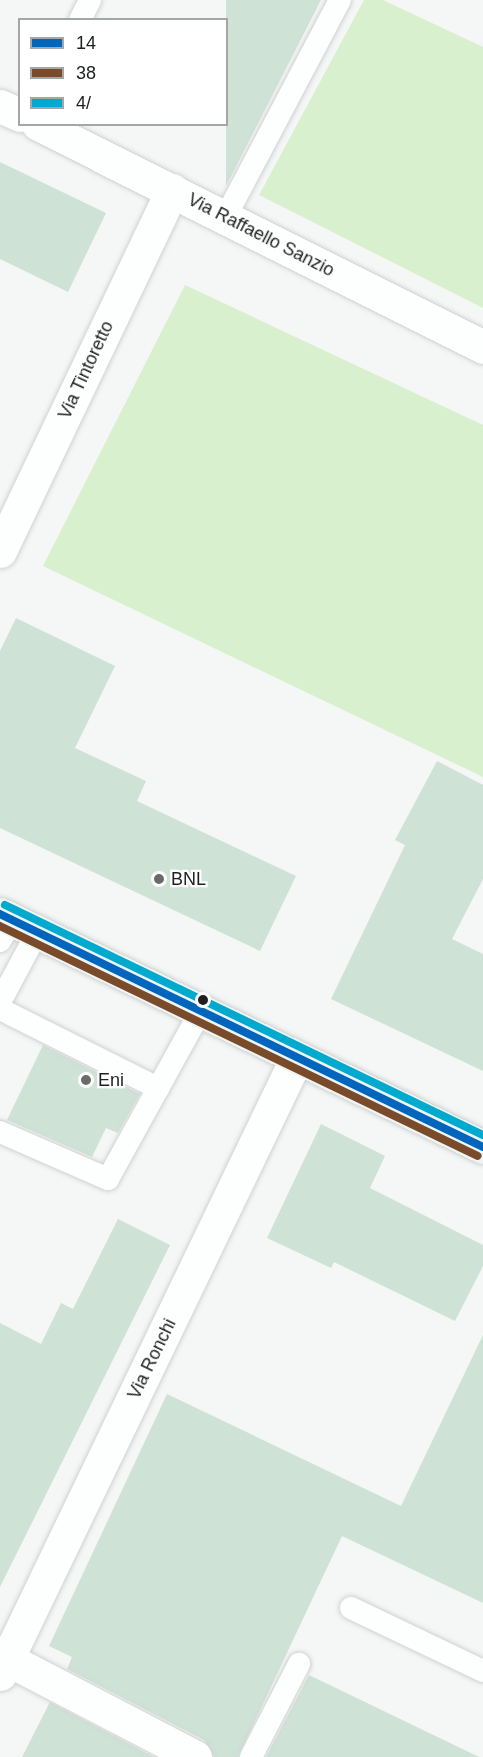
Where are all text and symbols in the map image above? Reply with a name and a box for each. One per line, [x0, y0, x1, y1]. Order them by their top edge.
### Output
legend [18, 18, 228, 126]
text: 14 [76, 33, 96, 53]
text: 38 [76, 63, 96, 83]
text: 4/ [76, 93, 91, 113]
street label: Via Raffaello Sanzio [184, 189, 338, 281]
street label: Via Tintoretto [54, 317, 118, 423]
place label: BNL [171, 868, 206, 890]
marker: BNL [152, 872, 166, 886]
unlabelled marker [197, 994, 209, 1006]
place label: Eni [98, 1069, 124, 1091]
marker: Eni [79, 1073, 93, 1087]
street label: Via Ronchi [123, 1315, 181, 1403]

